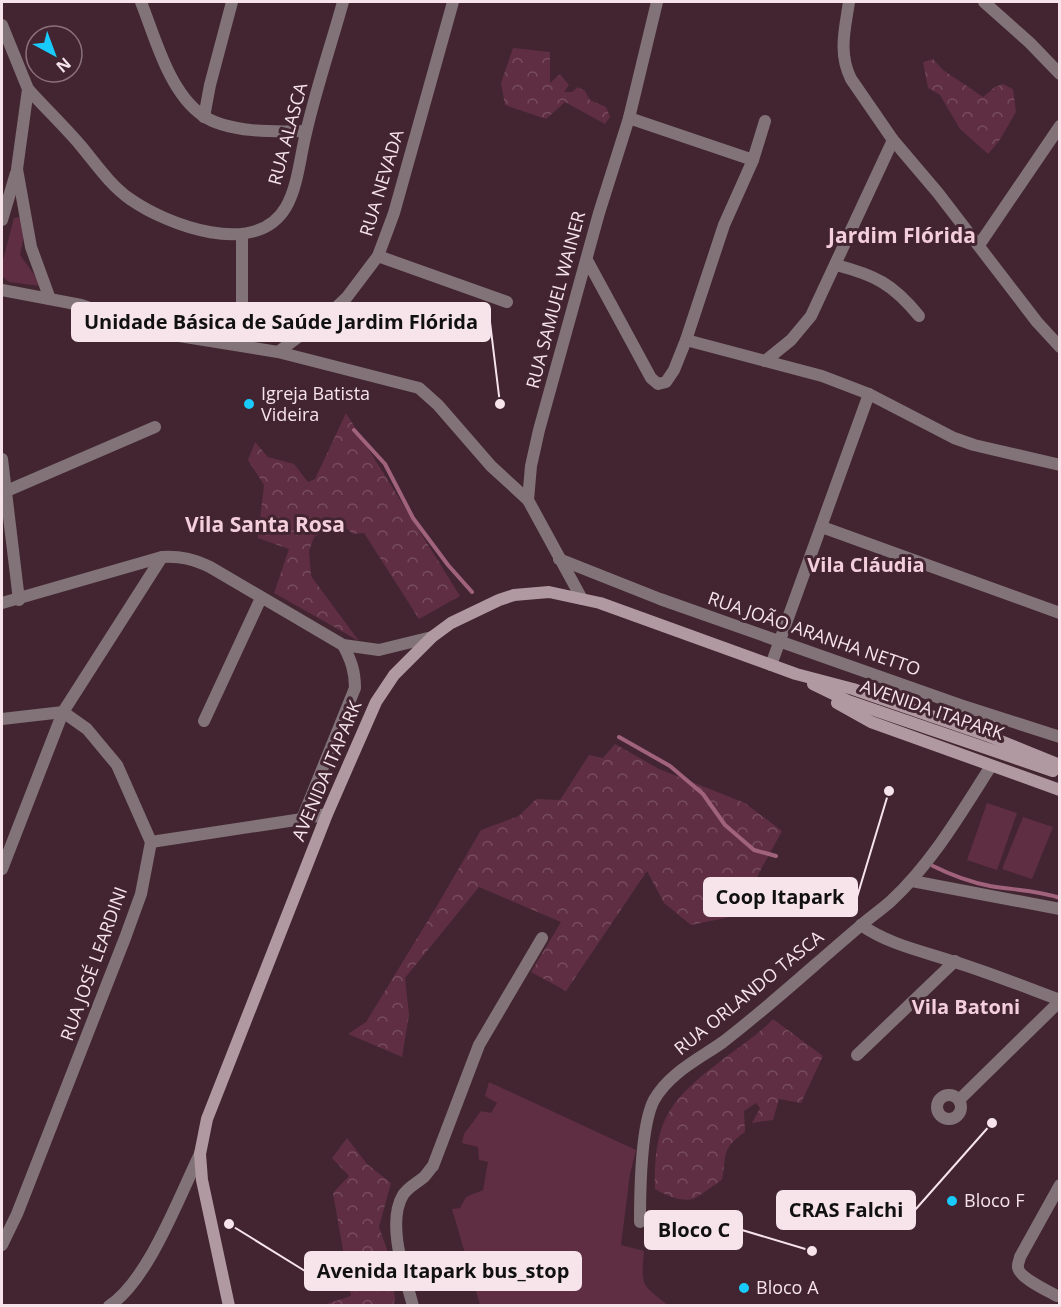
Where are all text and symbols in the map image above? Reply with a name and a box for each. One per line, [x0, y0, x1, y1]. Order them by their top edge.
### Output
north arrow [24, 24, 84, 84]
text: N [52, 53, 76, 78]
street label: RUA ALASCA [262, 79, 312, 188]
street label: RUA NEVADA [353, 126, 409, 239]
street label: RUA SAMUEL WAINER [520, 208, 590, 391]
district label: Jardim Flórida [826, 221, 976, 249]
callout: Unidade Básica de Saúde Jardim Flórida [72, 303, 490, 341]
text: Unidade Básica de Saúde Jardim Flórida [84, 308, 478, 335]
place label: Igreja Batista Videira [261, 381, 370, 426]
marker: Igreja Batista Videira [242, 397, 256, 411]
district label: Vila Santa Rosa [185, 510, 345, 538]
district label: Vila Cláudia [807, 551, 925, 578]
street label: RUA JOÃO ARANHA NETTO [705, 585, 924, 681]
street label: AVENIDA ITAPARK [857, 673, 1008, 745]
street label: AVENIDA ITAPARK [286, 696, 367, 845]
callout: Coop Itapark [704, 878, 857, 916]
street label: RUA JOSÉ LEARDINI [54, 883, 132, 1044]
text: Coop Itapark [716, 883, 845, 910]
street label: RUA ORLANDO TASCA [669, 924, 828, 1060]
district label: Vila Batoni [912, 993, 1020, 1020]
place label: Bloco F [964, 1188, 1024, 1212]
callout: CRAS Falchi [777, 1191, 915, 1229]
marker: Bloco F [945, 1194, 959, 1208]
text: CRAS Falchi [789, 1196, 903, 1223]
callout: Bloco C [645, 1211, 742, 1249]
text: Bloco C [658, 1216, 731, 1243]
callout: Avenida Itapark bus_stop [305, 1252, 581, 1290]
text: Avenida Itapark bus_stop [317, 1257, 569, 1284]
place label: Bloco A [756, 1275, 819, 1299]
marker: Bloco A [737, 1281, 751, 1295]

